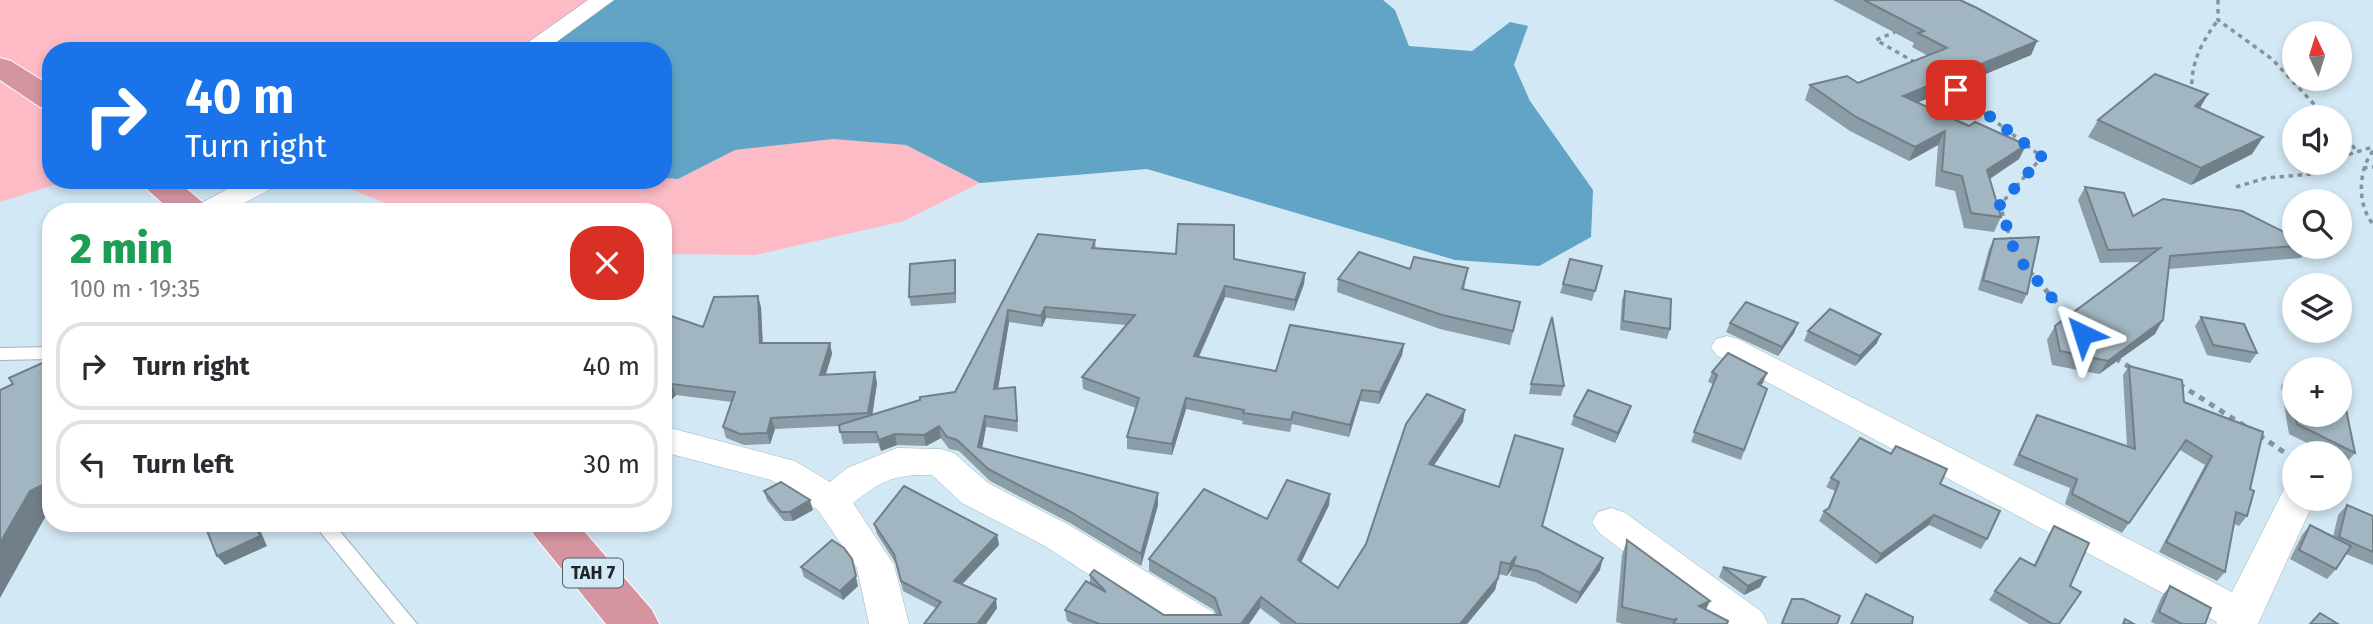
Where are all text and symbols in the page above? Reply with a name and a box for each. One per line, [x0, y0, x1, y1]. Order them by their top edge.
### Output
north arrow [2282, 21, 2352, 91]
map controls [2282, 21, 2352, 511]
pin [1926, 60, 1986, 120]
text: 40 m [185, 67, 294, 126]
icon: right [70, 70, 161, 161]
icon: arrive [1937, 71, 1975, 109]
button: sound [2282, 105, 2352, 175]
text: Turn right [185, 127, 327, 165]
button: search [2282, 189, 2352, 259]
text: 2 min [70, 224, 173, 274]
button: close [570, 226, 644, 300]
button: layers [2282, 273, 2352, 343]
text: 100 m · 19:35 [70, 275, 200, 303]
position arrow [2046, 297, 2120, 371]
icon: right [74, 347, 112, 385]
text: Turn right [133, 351, 250, 382]
text: 40 m [582, 351, 640, 382]
button: + [2282, 357, 2352, 427]
button: − [2282, 441, 2352, 511]
icon: left [74, 445, 112, 483]
text: Turn left [133, 449, 234, 480]
text: 30 m [583, 449, 640, 480]
road number: TAH 7 [563, 558, 623, 588]

